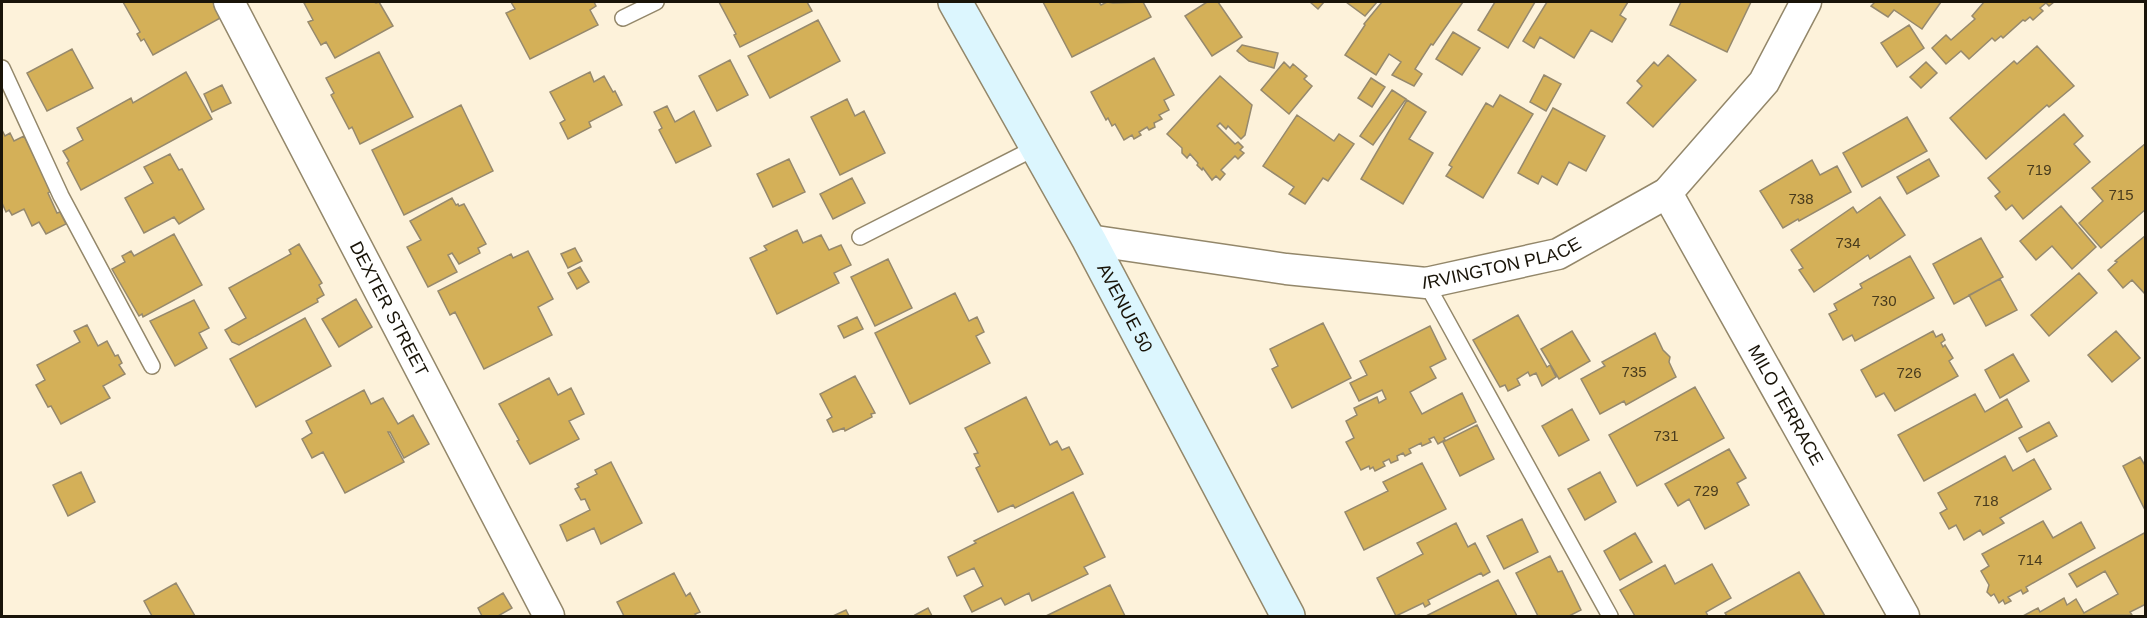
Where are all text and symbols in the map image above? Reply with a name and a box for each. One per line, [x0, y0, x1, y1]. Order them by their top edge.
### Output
house number: 719 [2026, 161, 2052, 178]
house number: 715 [2108, 186, 2134, 203]
house number: 738 [1788, 190, 1814, 207]
street label: IRVINGTON PLACE [1421, 233, 1585, 293]
house number: 734 [1835, 234, 1861, 251]
street label: DEXTER STREET [346, 238, 432, 380]
street label: AVENUE 50 [1093, 260, 1157, 356]
house number: 730 [1871, 292, 1897, 309]
street label: MILO TERRACE [1744, 341, 1827, 469]
house number: 735 [1621, 363, 1647, 380]
house number: 726 [1896, 364, 1922, 381]
house number: 731 [1653, 427, 1679, 444]
house number: 729 [1693, 482, 1719, 499]
house number: 718 [1973, 492, 1999, 509]
house number: 714 [2017, 551, 2043, 568]

